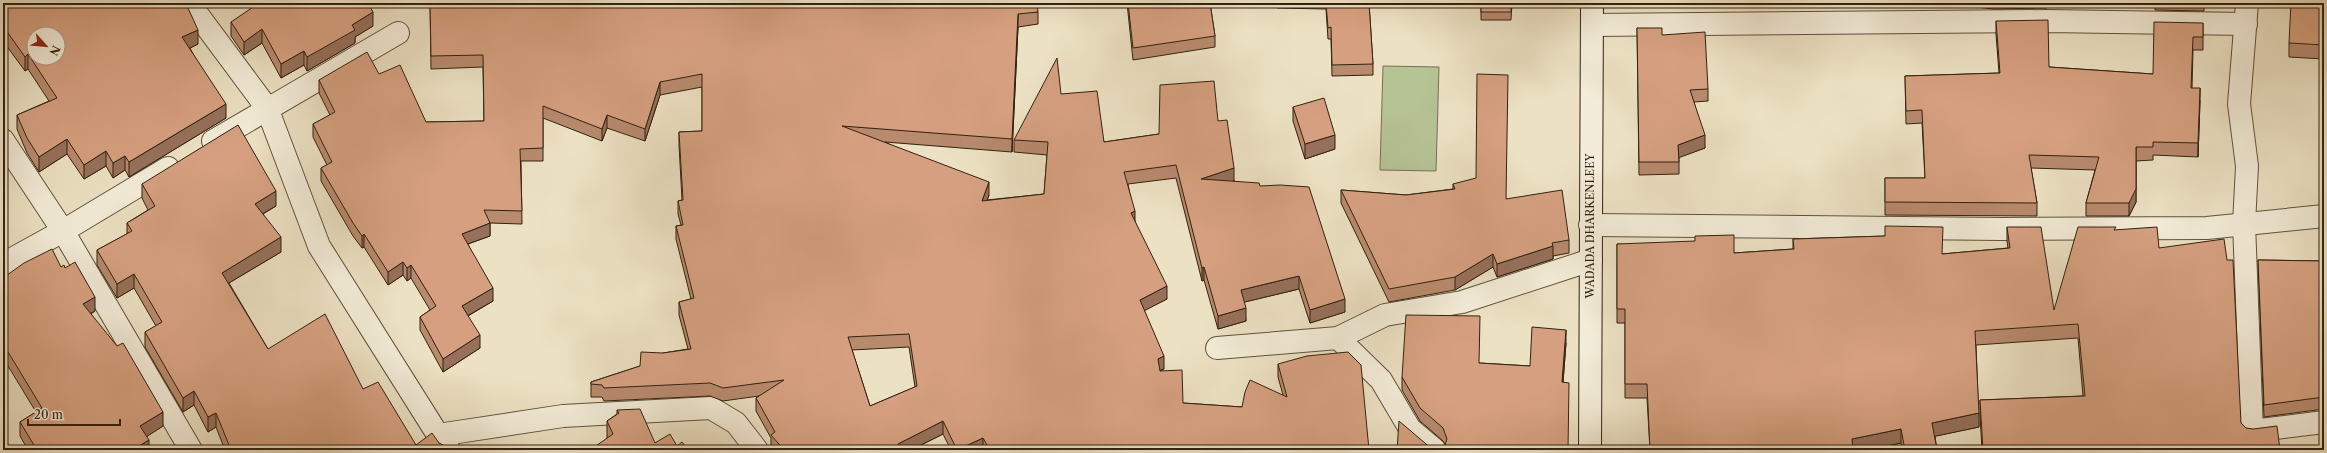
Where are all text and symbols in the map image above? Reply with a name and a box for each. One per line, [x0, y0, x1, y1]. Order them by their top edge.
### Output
north arrow [26, 26, 66, 66]
text: N [46, 43, 63, 58]
street label: WADADA DHARKENLEEY [1583, 153, 1597, 300]
scale bar [28, 401, 120, 427]
text: 20 m [34, 407, 63, 422]

